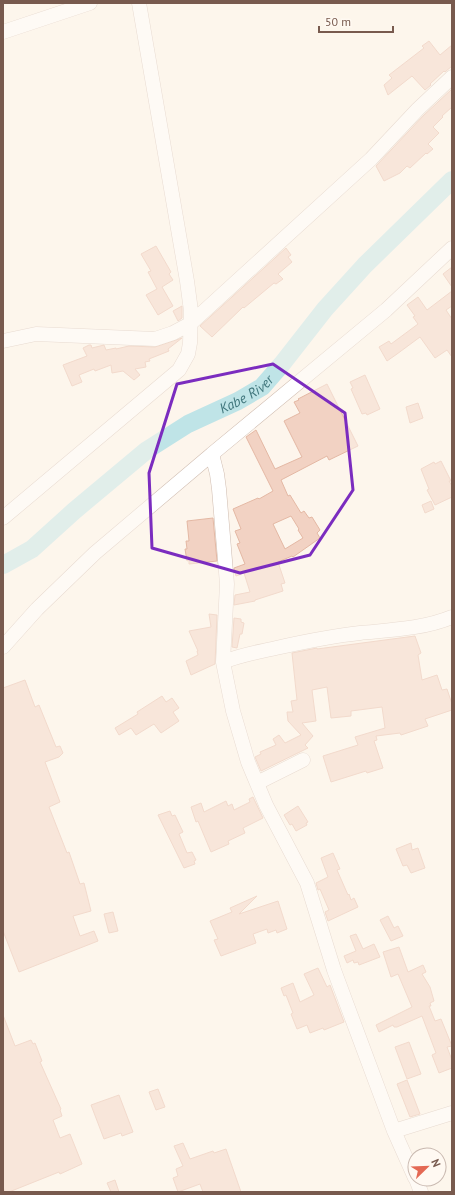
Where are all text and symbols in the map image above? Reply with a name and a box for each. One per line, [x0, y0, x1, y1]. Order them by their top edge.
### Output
scale bar [319, 8, 393, 34]
text: 50 m [325, 14, 351, 29]
water label: Kabe River [216, 370, 278, 417]
north arrow [407, 1147, 447, 1187]
text: N [428, 1157, 444, 1169]

